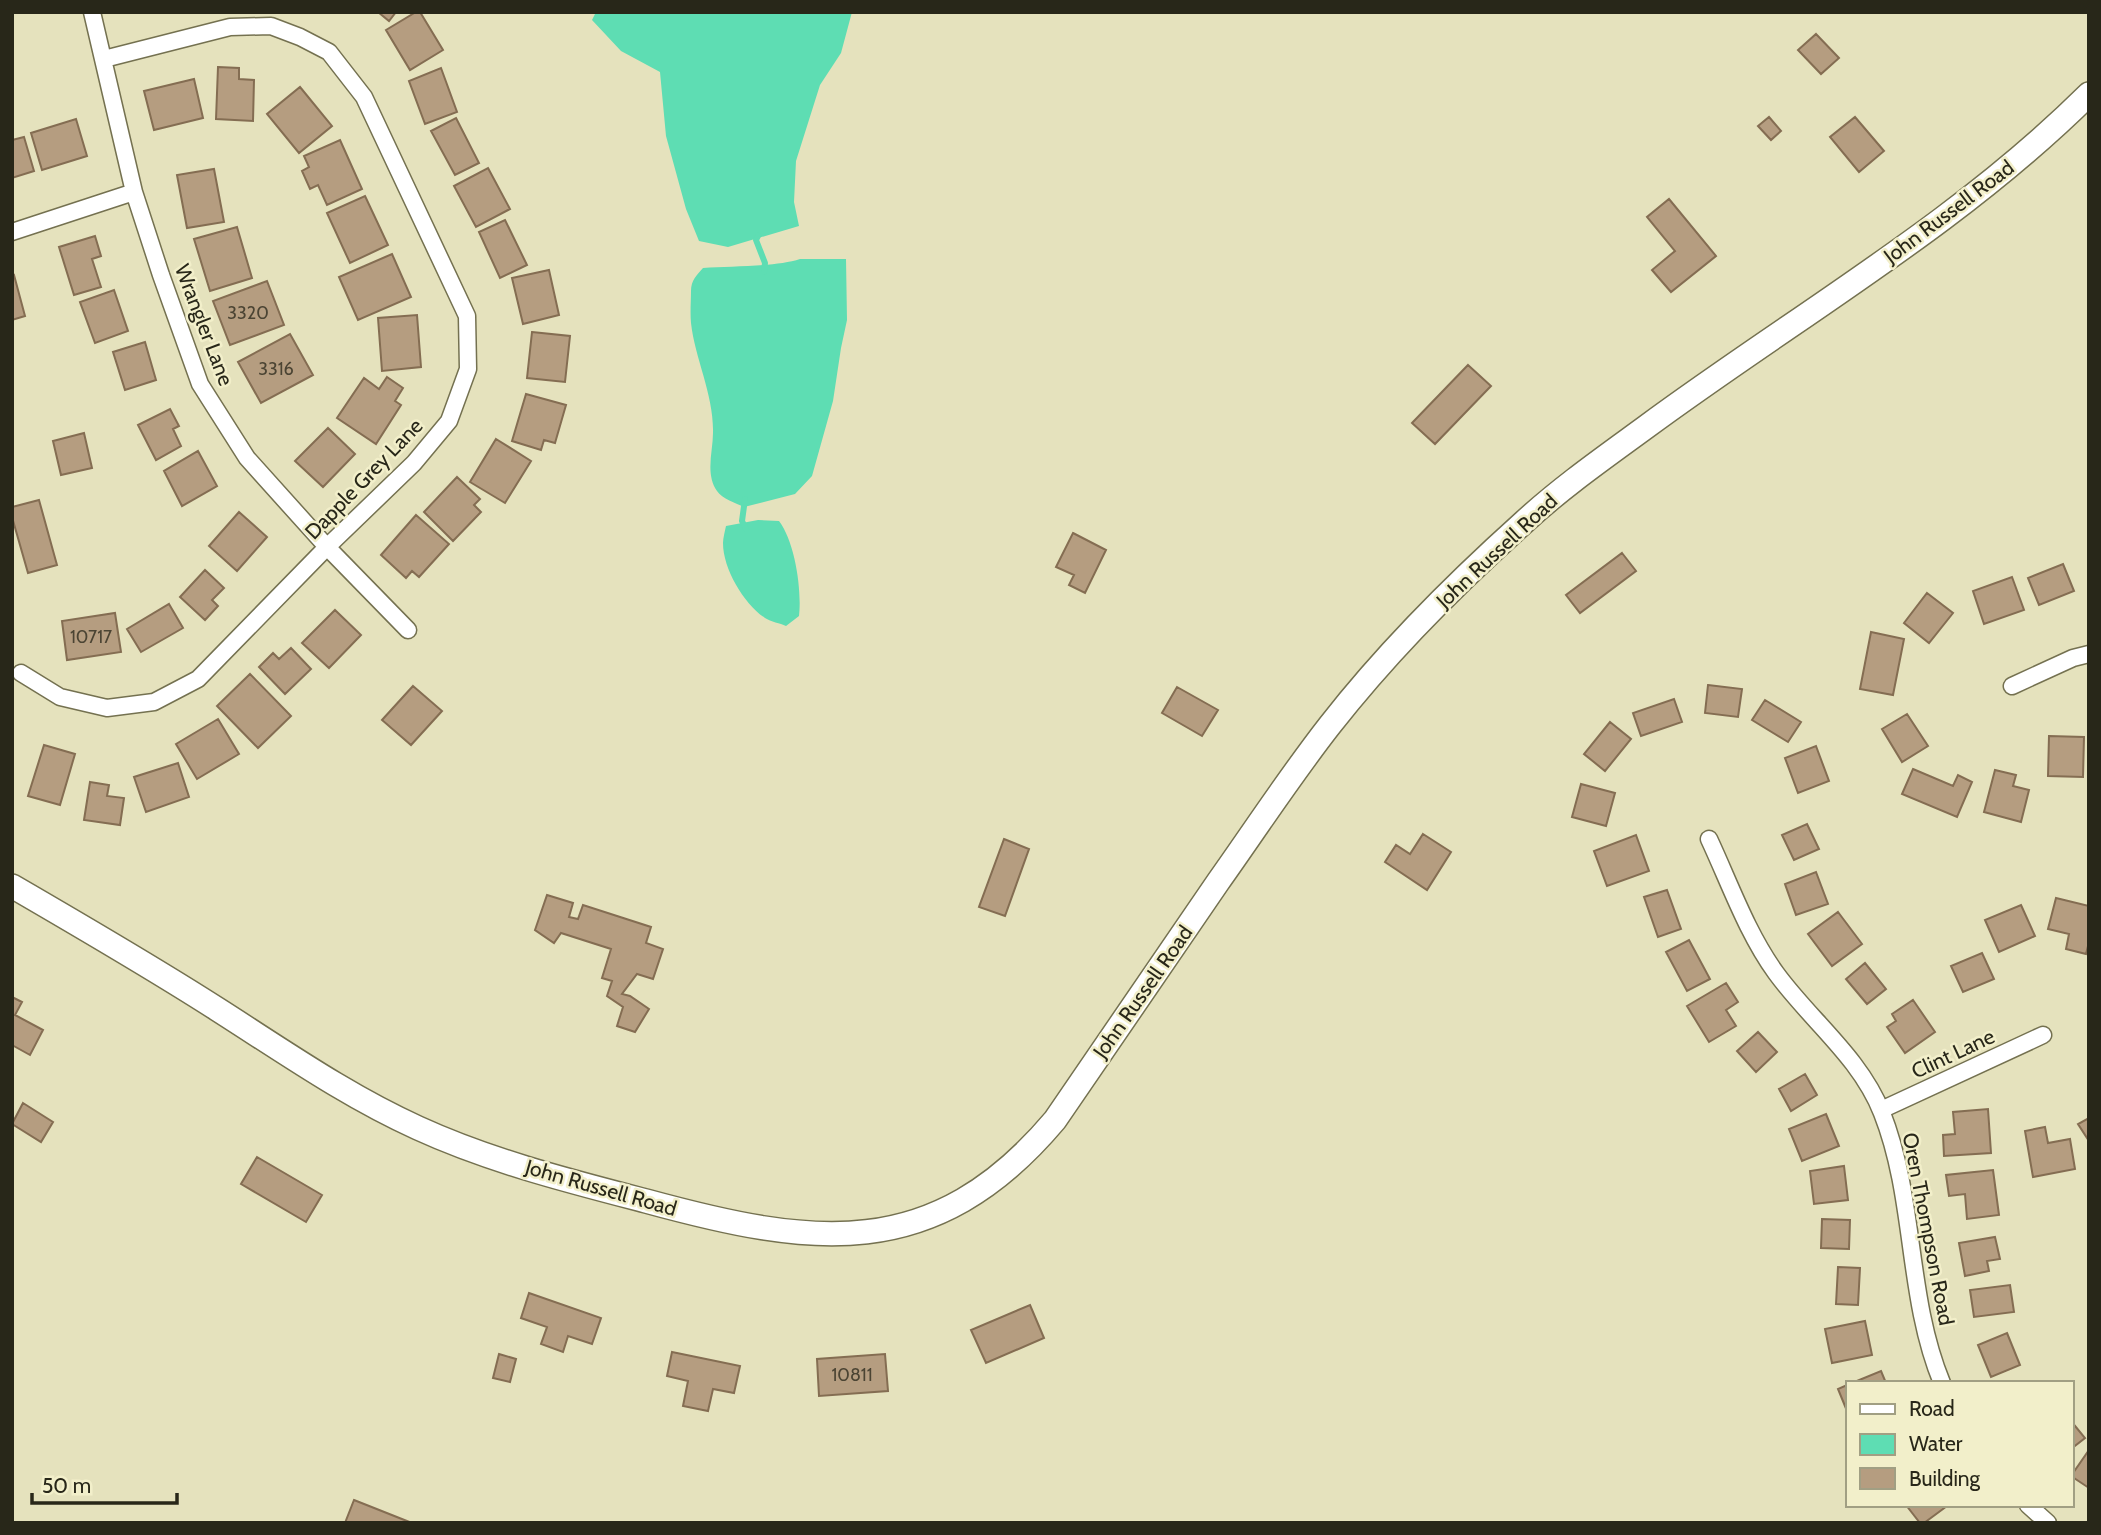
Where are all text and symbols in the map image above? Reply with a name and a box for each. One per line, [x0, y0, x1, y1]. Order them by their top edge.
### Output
street label: John Russell Road [1878, 155, 2019, 269]
street label: Wrangler Lane [170, 261, 239, 389]
house number: 3320 [227, 302, 269, 324]
house number: 3316 [258, 358, 294, 380]
street label: Dapple Grey Lane [300, 413, 428, 544]
street label: John Russell Road [1430, 488, 1562, 614]
house number: 10717 [70, 626, 112, 648]
street label: John Russell Road [1087, 921, 1198, 1064]
street label: Clint Lane [1907, 1023, 1999, 1084]
street label: Oren Thompson Road [1898, 1130, 1959, 1327]
street label: John Russell Road [522, 1154, 680, 1221]
house number: 10811 [831, 1364, 873, 1386]
legend [1846, 1381, 2073, 1507]
text: Road [1909, 1396, 1955, 1421]
text: Water [1909, 1431, 1963, 1456]
scale bar [32, 1462, 177, 1506]
text: Building [1909, 1466, 1981, 1491]
text: 50 m [42, 1473, 91, 1498]

